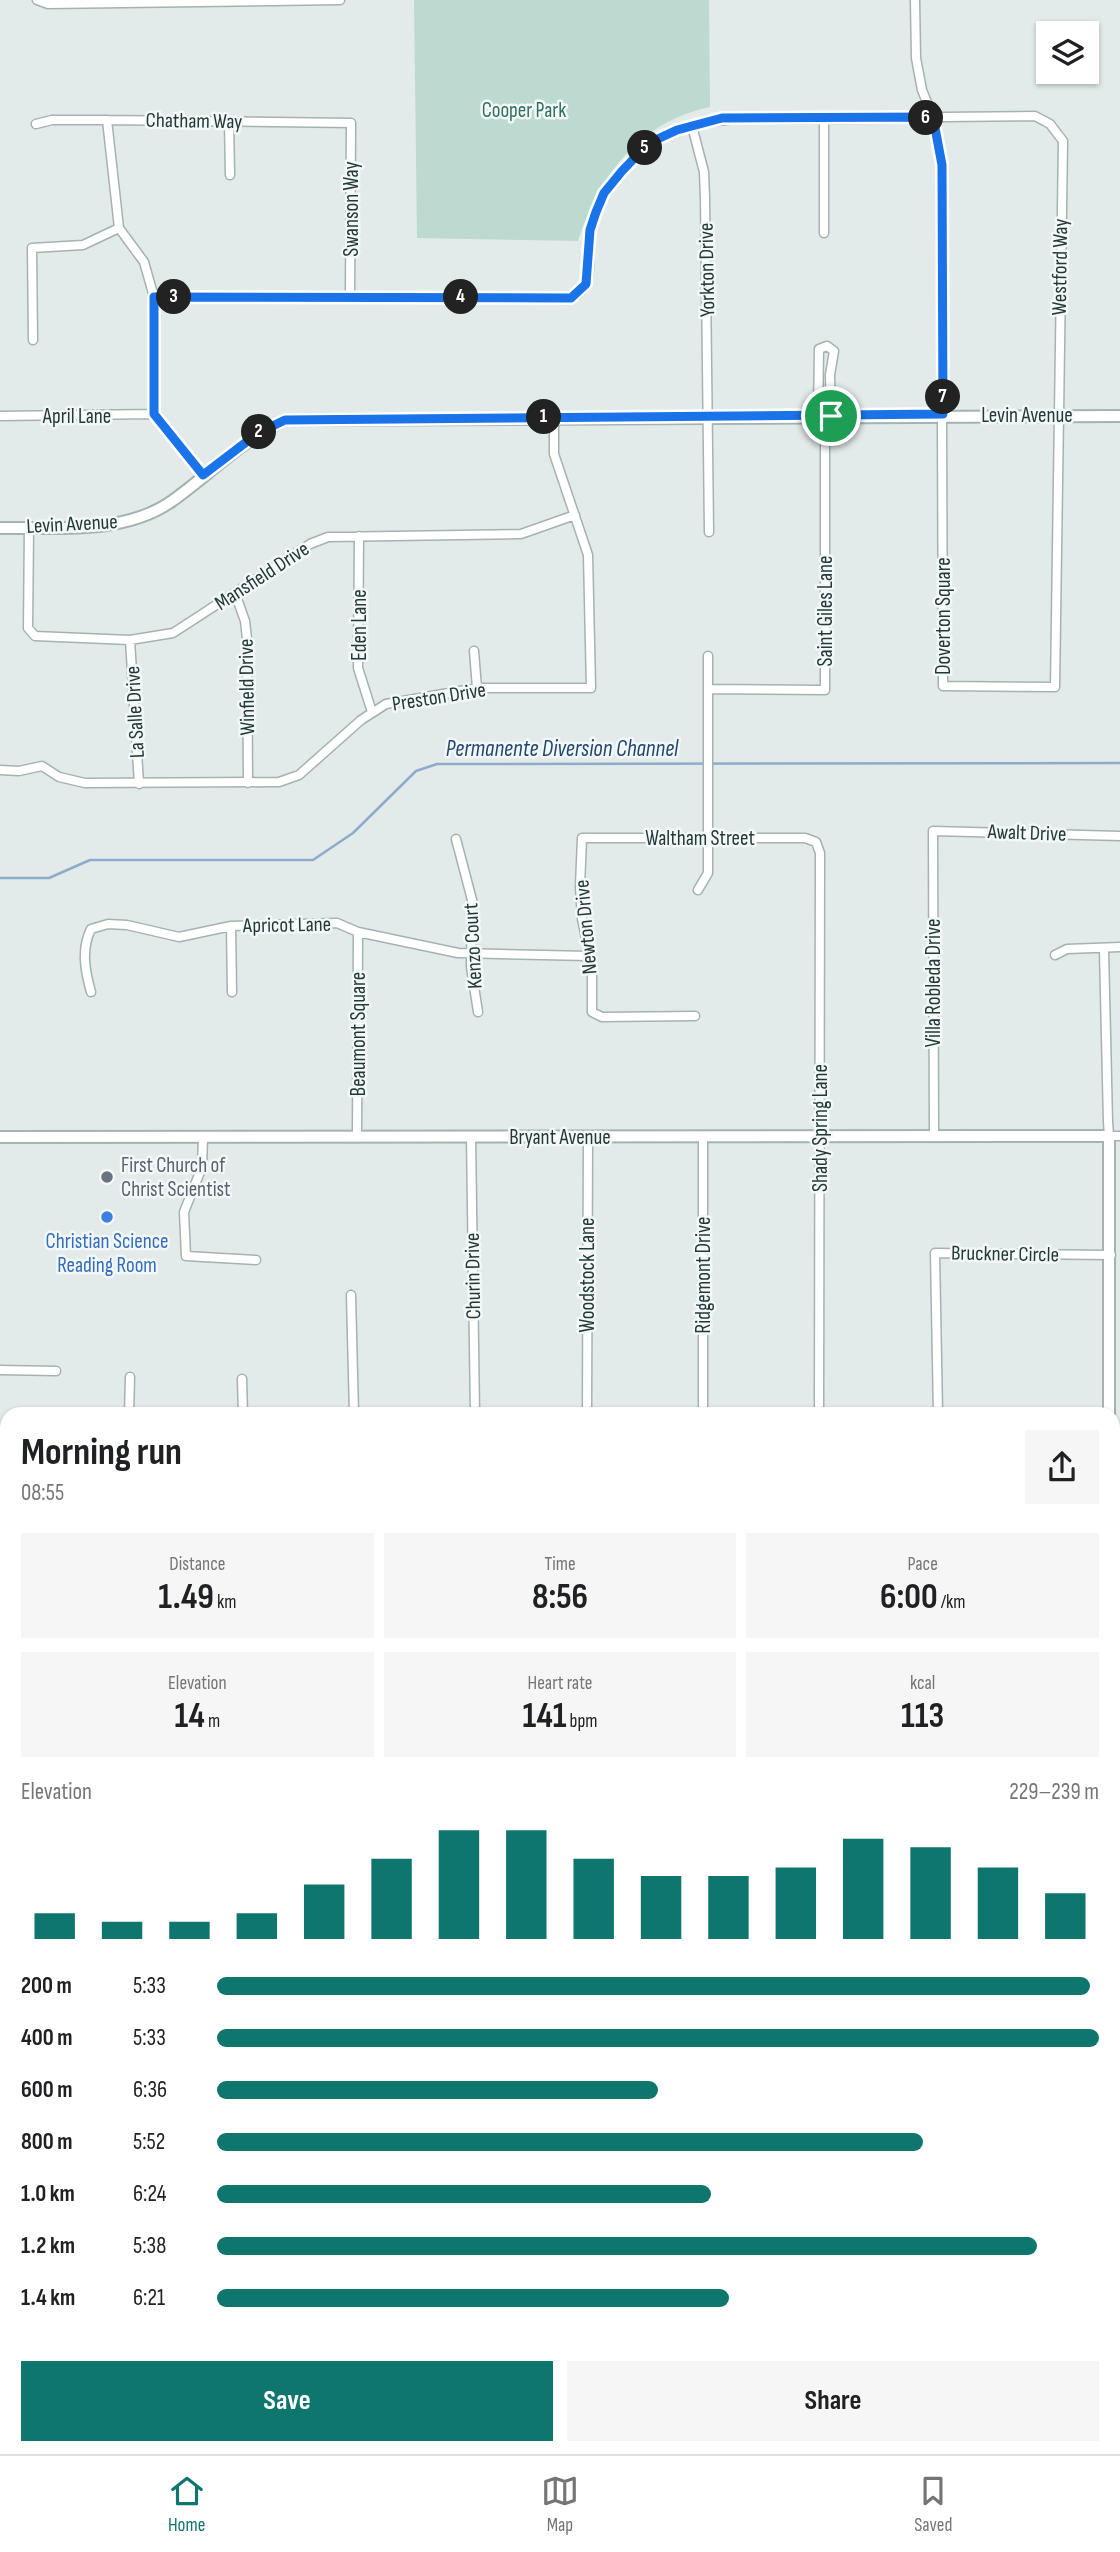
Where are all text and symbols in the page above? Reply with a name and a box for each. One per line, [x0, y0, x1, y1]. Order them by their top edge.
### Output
map controls [1036, 21, 1099, 84]
button: layers [1036, 21, 1099, 84]
park label: Cooper Park [482, 98, 566, 123]
pin: 6 [908, 100, 944, 136]
text: 6 [921, 106, 930, 129]
street label: Chatham Way [145, 108, 243, 134]
pin: 5 [628, 130, 662, 166]
text: 5 [640, 136, 649, 159]
street label: Swanson Way [339, 161, 364, 257]
street label: Westford Way [1047, 218, 1073, 316]
street label: Yorkton Drive [694, 223, 720, 317]
pin: 3 [156, 280, 192, 314]
pin: 4 [444, 280, 478, 314]
text: 3 [169, 285, 178, 308]
text: 4 [456, 285, 465, 308]
pin: 7 [926, 380, 960, 414]
text: 7 [938, 385, 947, 408]
pin [801, 386, 861, 446]
icon: arrive [812, 397, 850, 435]
pin: 1 [526, 400, 562, 434]
street label: Levin Avenue [981, 403, 1073, 428]
street label: April Lane [42, 404, 111, 429]
text: 1 [540, 405, 547, 428]
pin: 2 [242, 414, 276, 450]
text: 2 [254, 420, 263, 443]
street label: Levin Avenue [26, 509, 118, 539]
street label: Mansfield Drive [210, 536, 314, 616]
street label: Saint Giles Lane [813, 556, 838, 666]
street label: Doverton Square [931, 557, 956, 675]
street label: Eden Lane [347, 589, 372, 661]
street label: Winfield Drive [234, 638, 260, 736]
street label: La Salle Drive [120, 665, 150, 759]
street label: Preston Drive [390, 677, 488, 717]
water label: Permanente Diversion Channel [446, 735, 679, 763]
street label: Awalt Drive [986, 819, 1067, 847]
street label: Waltham Street [645, 826, 755, 851]
street label: Newton Drive [569, 879, 603, 975]
street label: Kenzo Court [458, 902, 488, 990]
street label: Apricot Lane [242, 912, 331, 938]
street label: Villa Robleda Drive [921, 919, 946, 1047]
street label: Beaumont Square [346, 972, 371, 1096]
street label: Shady Spring Lane [808, 1064, 833, 1192]
street label: Bryant Avenue [509, 1125, 611, 1150]
place label: First Church of Christ Scientist [121, 1153, 231, 1202]
marker: First Church of Christ Scientist [99, 1169, 115, 1185]
marker: Christian Science Reading Room [99, 1209, 115, 1225]
street label: Woodstock Lane [575, 1217, 600, 1333]
street label: Ridgemont Drive [691, 1217, 716, 1333]
place label: Christian Science Reading Room [46, 1229, 168, 1278]
street label: Churin Drive [460, 1232, 486, 1320]
street label: Bruckner Circle [951, 1241, 1059, 1267]
text: Morning run [21, 1430, 182, 1475]
button: share [1025, 1430, 1099, 1504]
text: 08:55 [21, 1479, 64, 1507]
text: Distance [169, 1553, 225, 1576]
text: Time [544, 1553, 576, 1576]
text: Pace [908, 1553, 938, 1576]
text: 1.49 [158, 1576, 214, 1619]
text: 8:56 [532, 1576, 588, 1619]
text: 6:00 [880, 1576, 938, 1619]
text: km [214, 1591, 236, 1614]
text: /km [938, 1591, 965, 1614]
text: Elevation [168, 1672, 227, 1695]
text: Heart rate [528, 1672, 592, 1695]
text: kcal [910, 1672, 935, 1695]
text: 14 [175, 1695, 205, 1738]
text: 141 [522, 1695, 567, 1738]
text: 113 [901, 1695, 944, 1738]
text: m [205, 1710, 220, 1733]
text: bpm [567, 1710, 598, 1733]
text: Elevation [21, 1778, 92, 1806]
text: 229–239 m [1009, 1778, 1099, 1806]
text: 200 m [21, 1972, 72, 2000]
text: 5:33 [133, 1972, 166, 2000]
text: 400 m [21, 2024, 72, 2052]
text: 5:33 [133, 2024, 166, 2052]
text: 600 m [21, 2076, 73, 2104]
text: 6:36 [133, 2076, 167, 2104]
text: 800 m [21, 2128, 73, 2156]
text: 5:52 [133, 2128, 165, 2156]
text: 1.0 km [21, 2180, 75, 2208]
text: 6:24 [133, 2180, 166, 2208]
text: 1.2 km [21, 2232, 75, 2260]
text: 5:38 [133, 2232, 166, 2260]
text: 1.4 km [21, 2284, 75, 2312]
text: 6:21 [133, 2284, 165, 2312]
button: Save [21, 2361, 553, 2441]
button: Share [567, 2361, 1099, 2441]
tab: Home [168, 2472, 206, 2537]
tab: Map [541, 2472, 579, 2537]
tab: Saved [914, 2472, 952, 2537]

